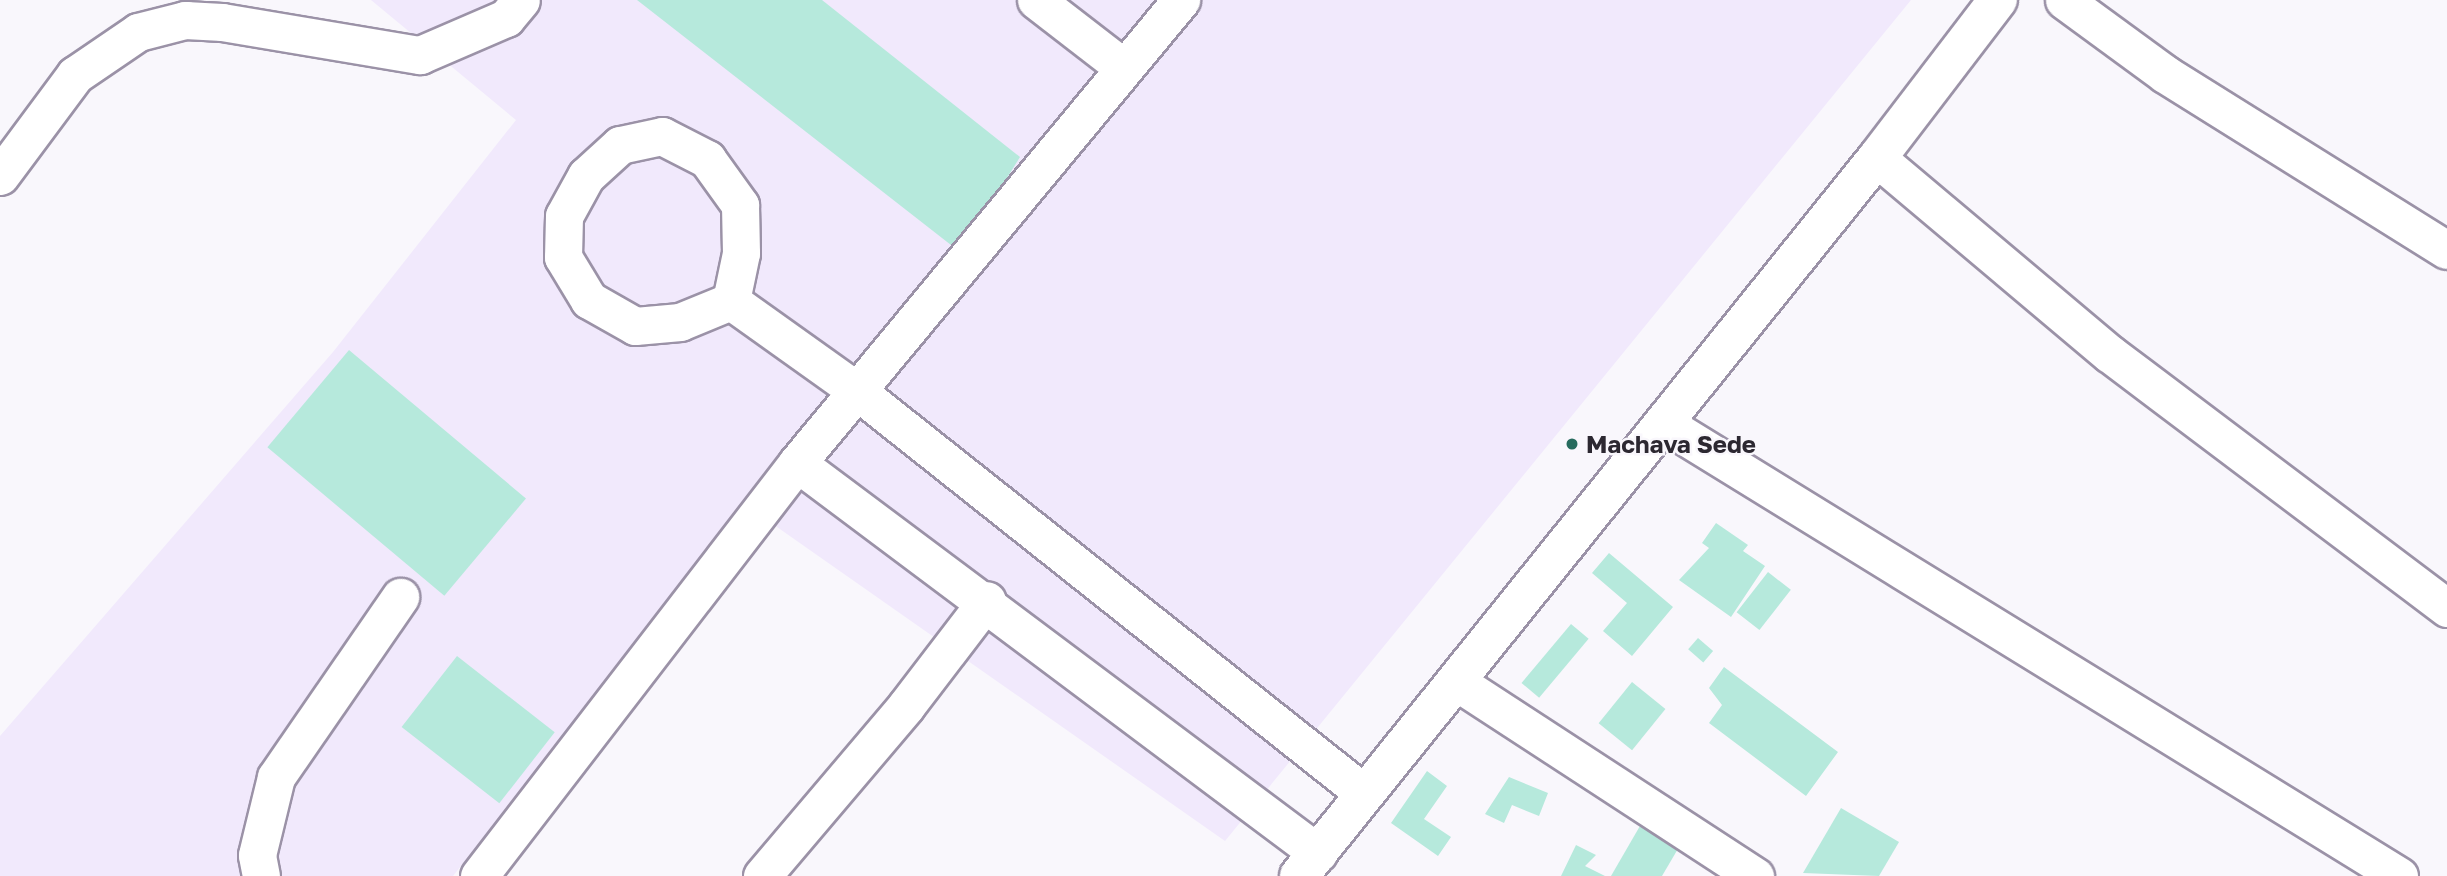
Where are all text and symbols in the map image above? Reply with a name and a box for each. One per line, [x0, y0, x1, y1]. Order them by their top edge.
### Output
place label: Machava Sede [1586, 430, 1756, 458]
marker: Machava Sede [1564, 436, 1580, 452]

